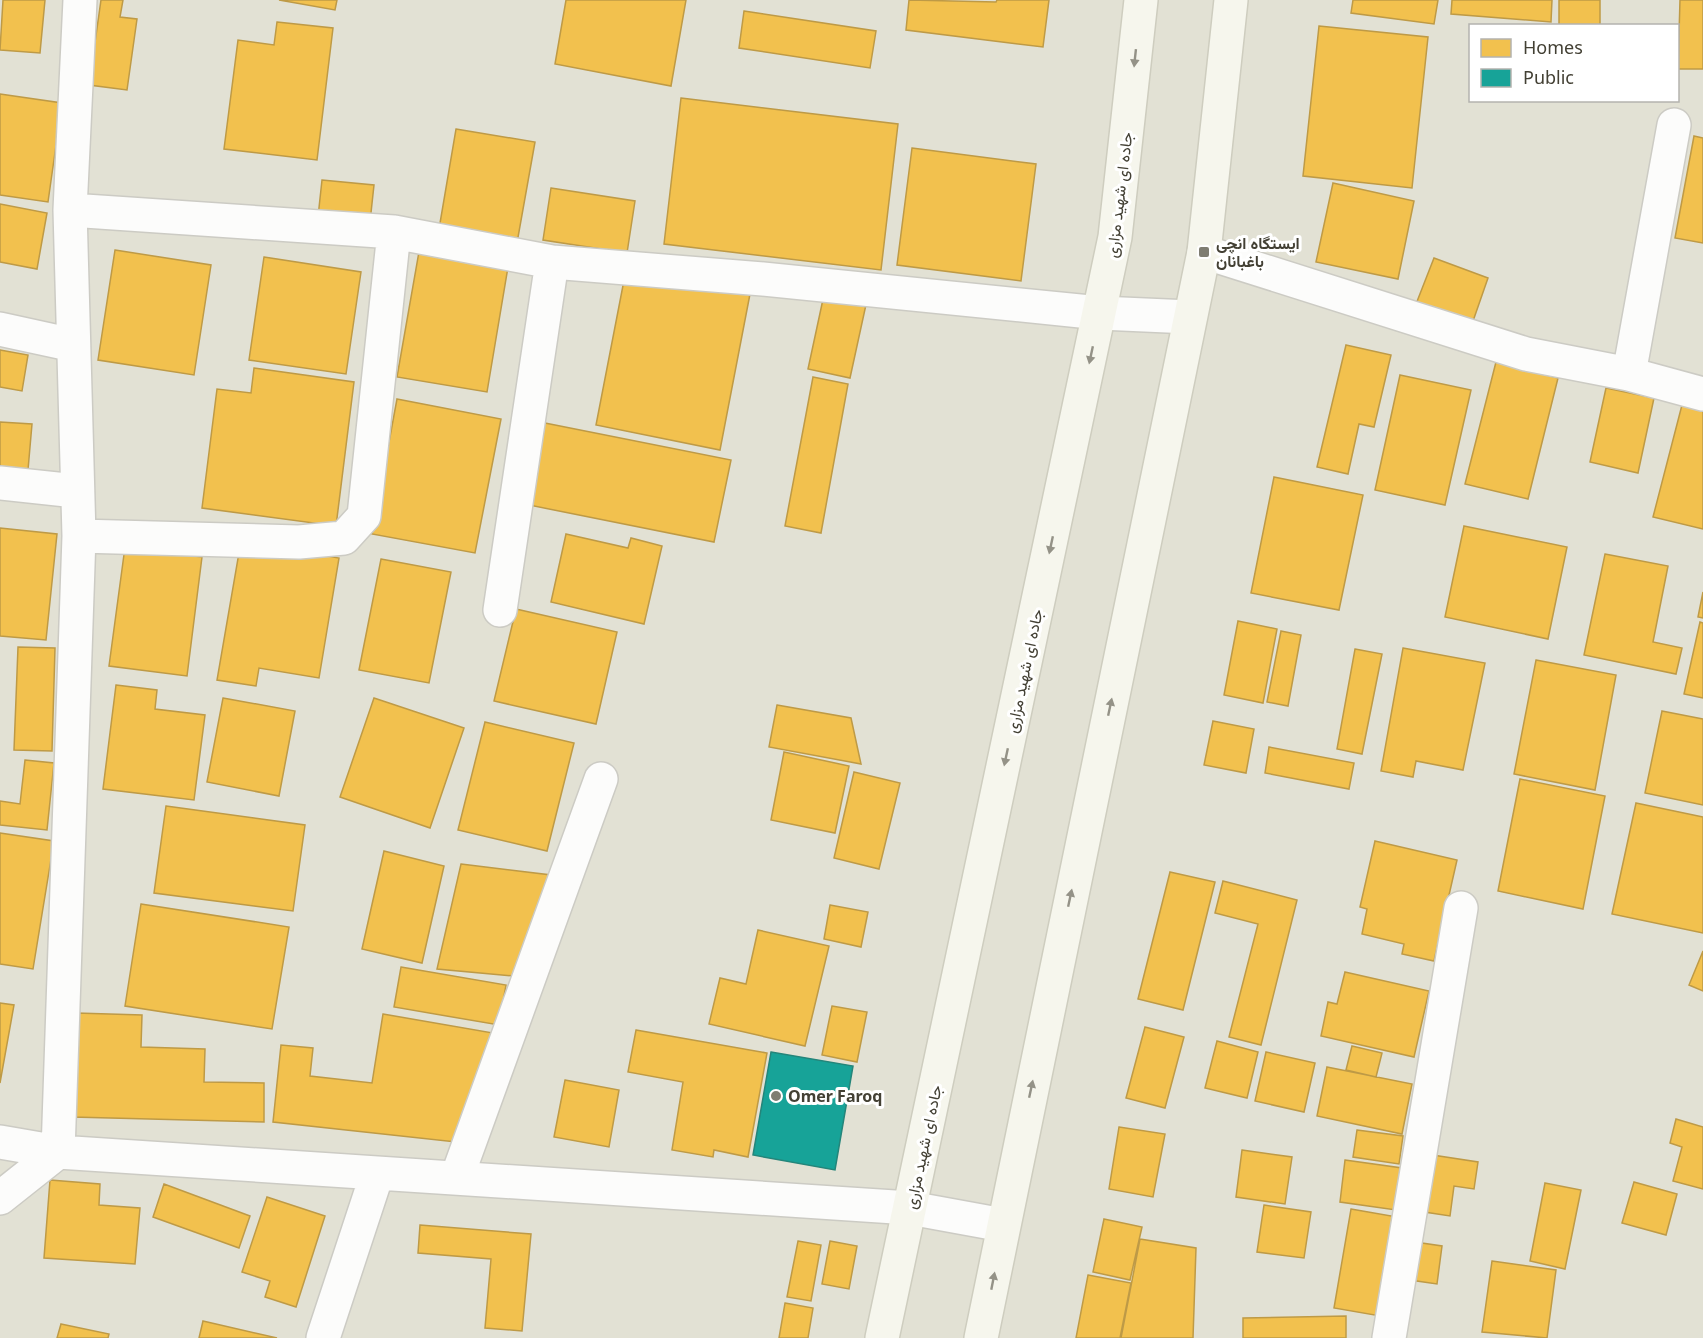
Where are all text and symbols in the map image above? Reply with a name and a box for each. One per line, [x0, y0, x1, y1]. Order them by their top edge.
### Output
legend [1469, 24, 1679, 102]
text: Homes [1523, 35, 1583, 59]
one-way arrow [1130, 49, 1140, 68]
text: Public [1523, 65, 1574, 89]
street label: جاده ای شهید مزاری [1100, 131, 1138, 259]
place label: ایستگاه انچی باغبانان [1216, 232, 1300, 272]
marker: ایستگاه انچی باغبانان [1197, 245, 1211, 259]
one-way arrow [1086, 345, 1095, 364]
one-way arrow [1045, 536, 1055, 555]
street label: جاده ای شهید مزاری [1000, 607, 1048, 735]
one-way arrow [1105, 698, 1115, 717]
one-way arrow [1001, 747, 1010, 766]
one-way arrow [1066, 889, 1075, 908]
one-way arrow [1027, 1080, 1036, 1099]
street label: جاده ای شهید مزاری [899, 1083, 947, 1211]
place label: Omer Faroq [788, 1085, 882, 1107]
marker: Omer Faroq [769, 1089, 783, 1103]
one-way arrow [989, 1271, 998, 1290]

